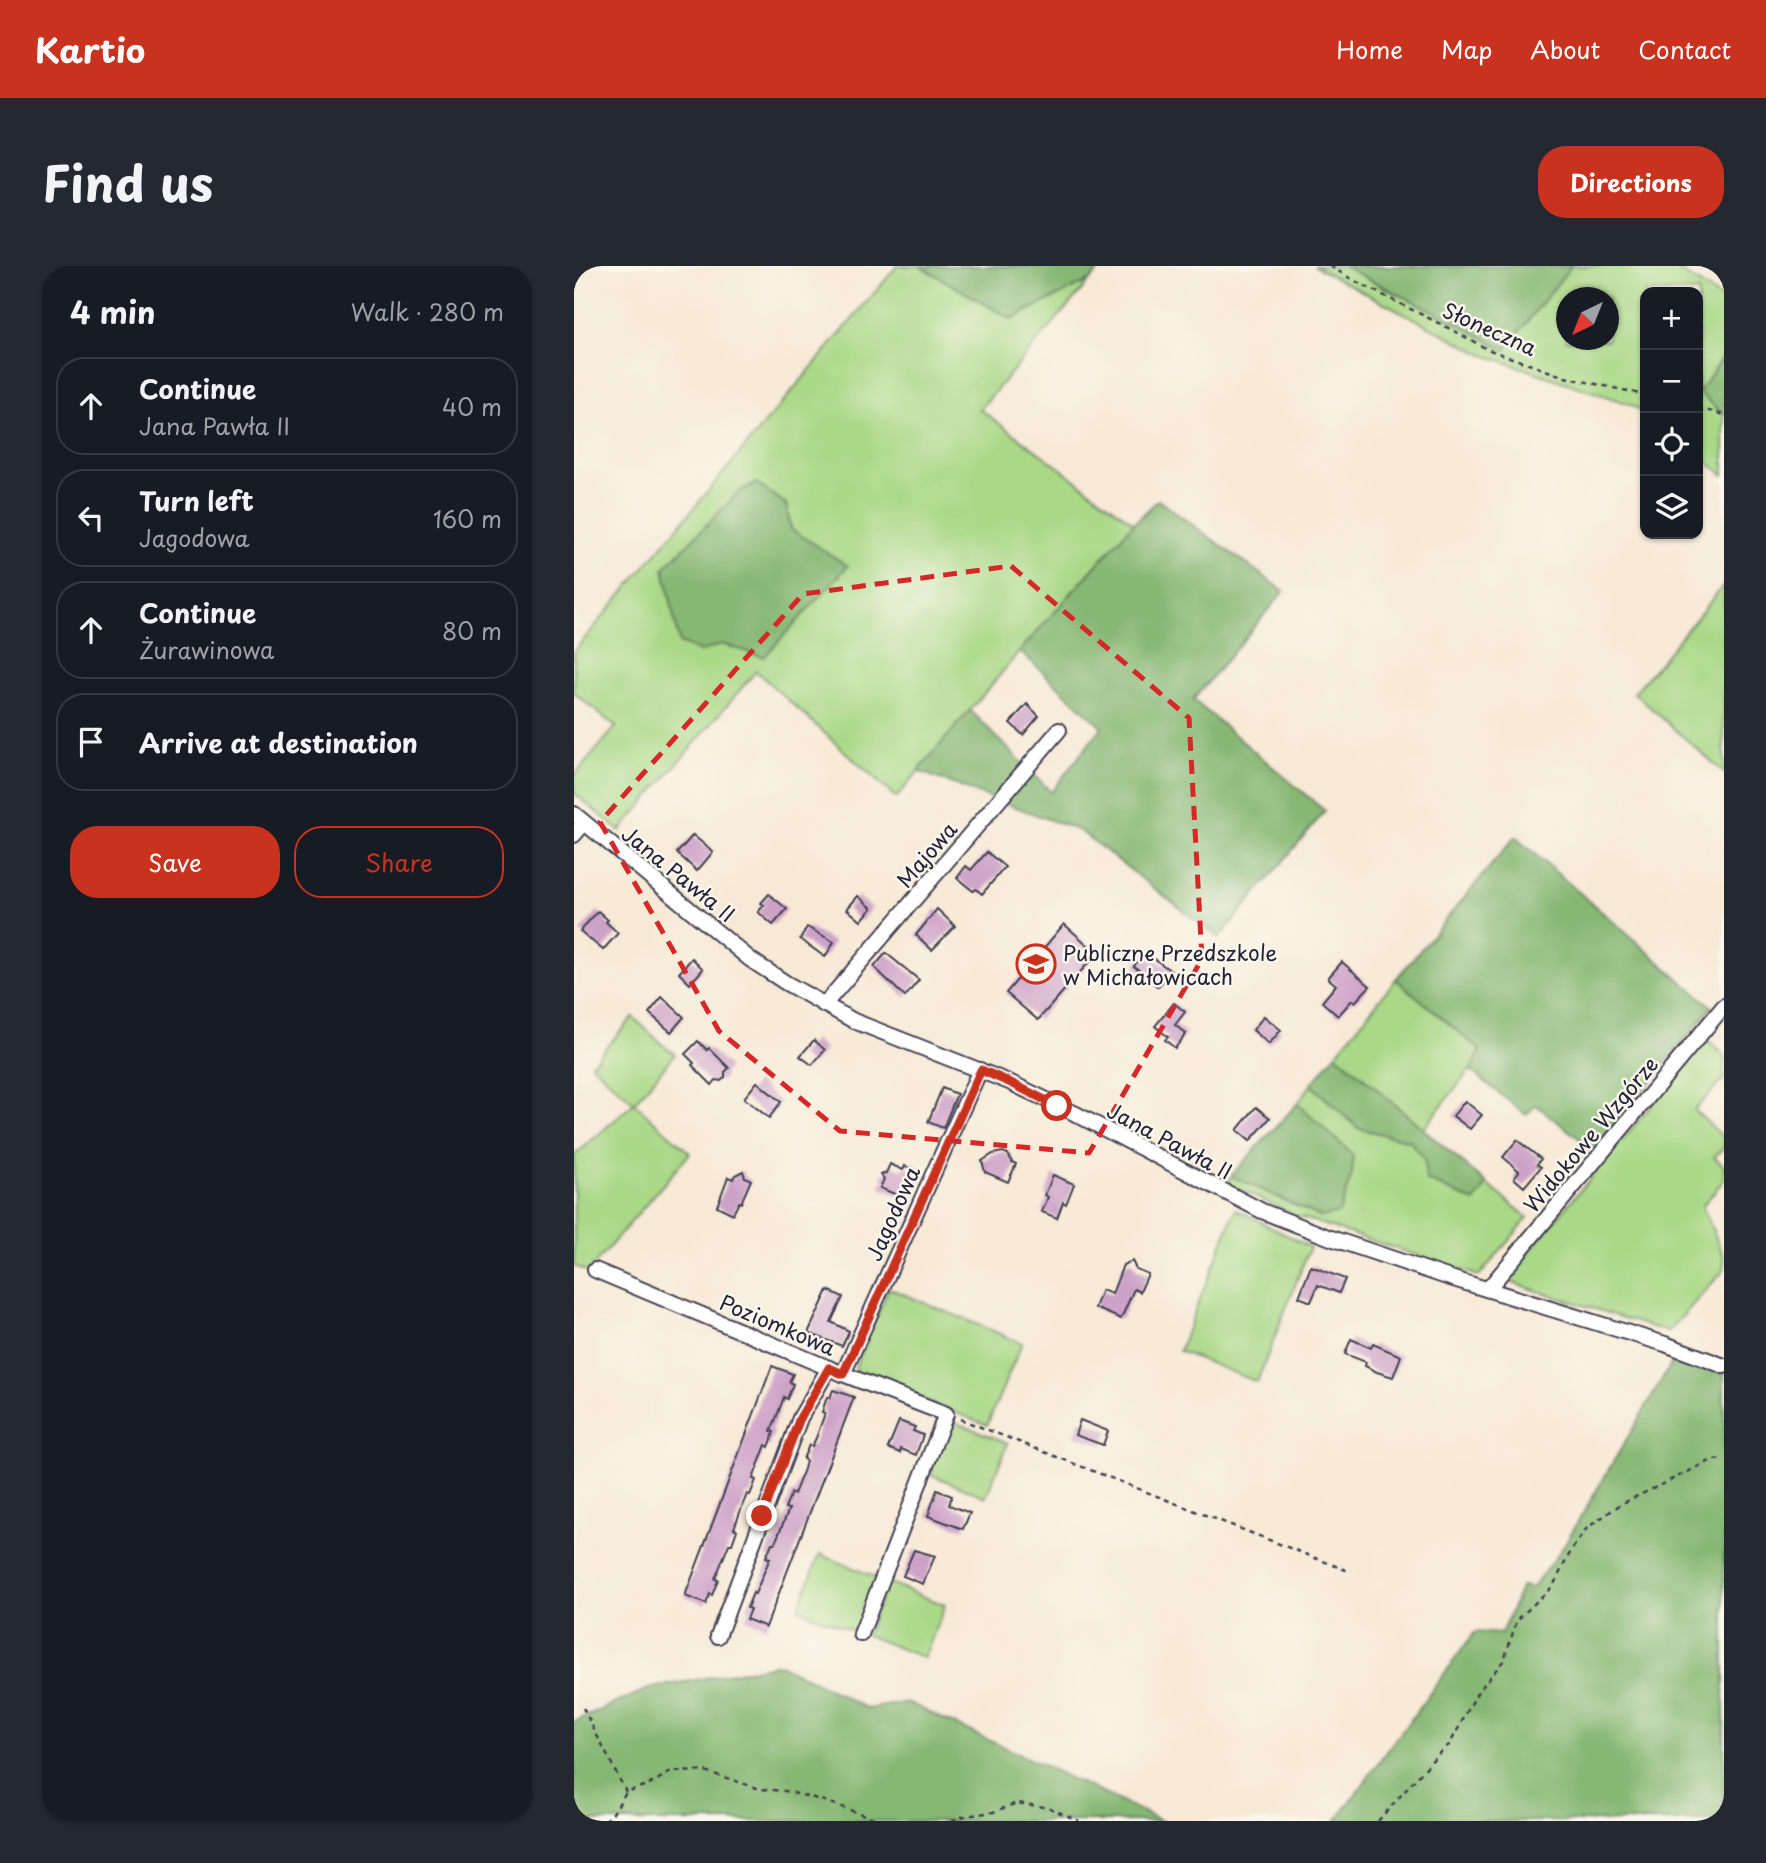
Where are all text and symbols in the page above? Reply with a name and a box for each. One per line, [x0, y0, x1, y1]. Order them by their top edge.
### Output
text: Kartio [35, 24, 145, 74]
text: Home [1336, 31, 1403, 67]
text: Map [1441, 31, 1492, 67]
text: About [1530, 31, 1600, 67]
text: Contact [1638, 31, 1731, 67]
text: Find us [42, 145, 213, 219]
button: Directions [1538, 146, 1724, 218]
north arrow [1556, 287, 1619, 350]
map controls [1640, 287, 1703, 539]
button: + [1640, 287, 1703, 350]
text: 4 min [70, 289, 156, 334]
street label: Słoneczna [1438, 293, 1542, 363]
text: Walk · 280 m [351, 294, 504, 329]
button: − [1640, 350, 1703, 413]
text: Continue [139, 369, 256, 408]
icon: ahead [72, 387, 110, 425]
text: 40 m [442, 389, 502, 424]
text: Jana Pawła II [139, 408, 290, 443]
button: locate [1640, 413, 1703, 476]
button: layers [1640, 476, 1703, 539]
text: Turn left [139, 481, 254, 520]
icon: left [72, 499, 110, 537]
text: 160 m [433, 501, 502, 536]
text: Jagodowa [139, 520, 250, 555]
text: Continue [139, 593, 256, 632]
icon: ahead [72, 611, 110, 649]
text: 80 m [442, 613, 502, 648]
text: Żurawinowa [139, 632, 274, 667]
icon: arrive [72, 723, 110, 761]
text: Arrive at destination [139, 723, 418, 762]
street label: Majowa [888, 814, 964, 894]
street label: Jana Pawła II [615, 817, 743, 929]
button: Save [70, 826, 280, 898]
button: Share [294, 826, 504, 898]
place label: Publiczne Przedszkole w Michałowicach [1063, 936, 1277, 992]
school or university icon: Publiczne Przedszkole w Michałowicach [1015, 943, 1057, 985]
street label: Widokowe Wzgórze [1515, 1049, 1665, 1219]
route start [1041, 1090, 1072, 1121]
street label: Jana Pawła II [1102, 1094, 1238, 1186]
street label: Jagodowa [857, 1160, 927, 1266]
street label: Poziomkowa [715, 1285, 841, 1363]
route end [746, 1500, 777, 1531]

